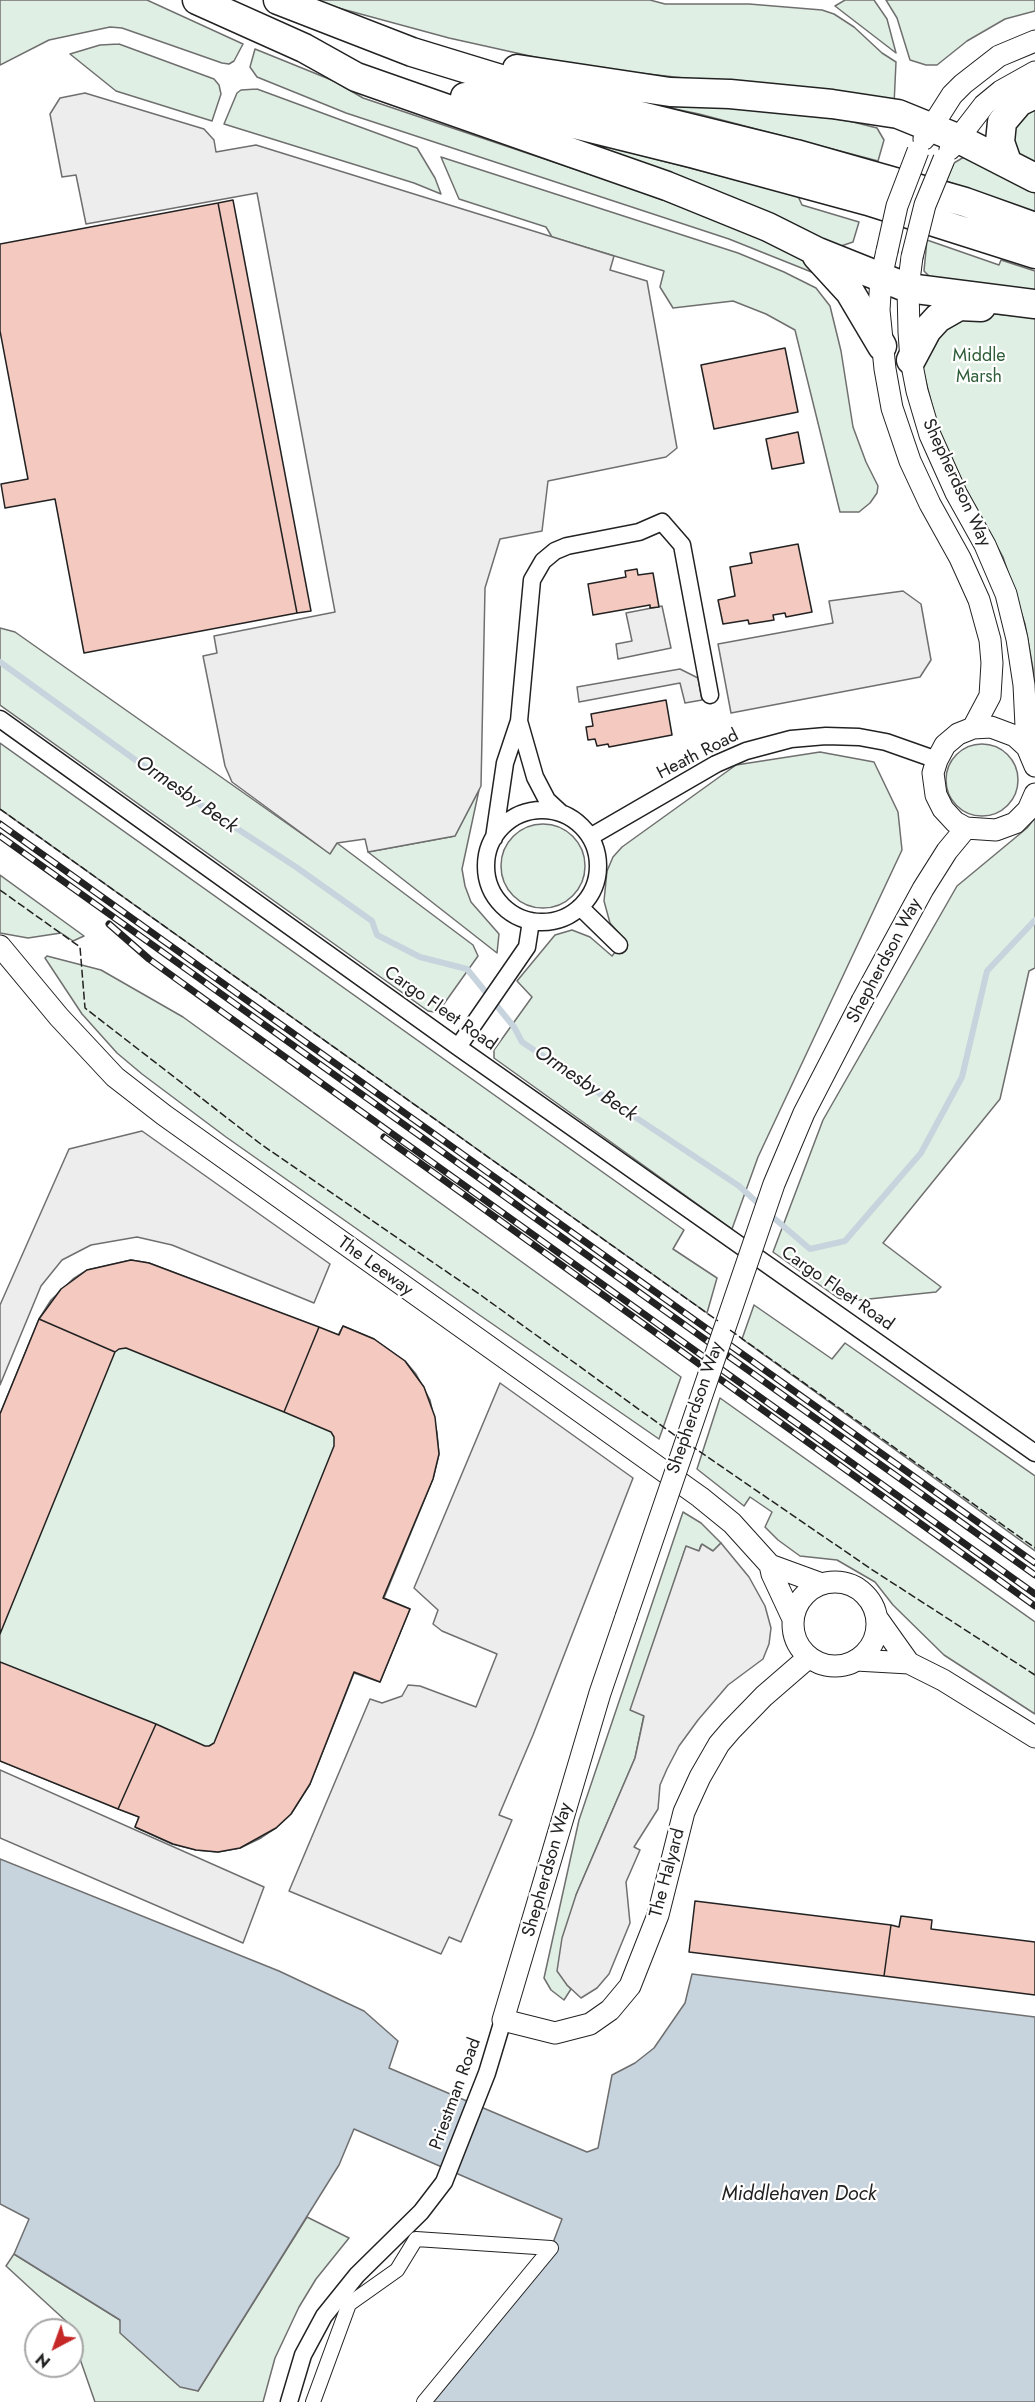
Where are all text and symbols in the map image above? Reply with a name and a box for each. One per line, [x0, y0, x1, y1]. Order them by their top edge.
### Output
park label: Middle Marsh [952, 346, 1006, 388]
street label: Shepherdson Way [917, 416, 995, 550]
street label: Heath Road [654, 725, 742, 785]
water label: Ormesby Beck [130, 751, 242, 839]
street label: Shepherdson Way [843, 895, 927, 1027]
street label: Cargo Fleet Road [379, 962, 501, 1056]
water label: Ormesby Beck [529, 1041, 641, 1127]
street label: The Leeway [333, 1233, 417, 1301]
street label: Cargo Fleet Road [776, 1242, 898, 1336]
street label: Shepherdson Way [663, 1339, 729, 1477]
street label: Shepherdson Way [519, 1800, 577, 1940]
street label: The Halyard [646, 1826, 690, 1920]
street label: Priestman Road [426, 2035, 486, 2153]
water label: Middlehaven Dock [722, 2183, 876, 2207]
north arrow [24, 2318, 84, 2378]
text: N [31, 2348, 56, 2373]

